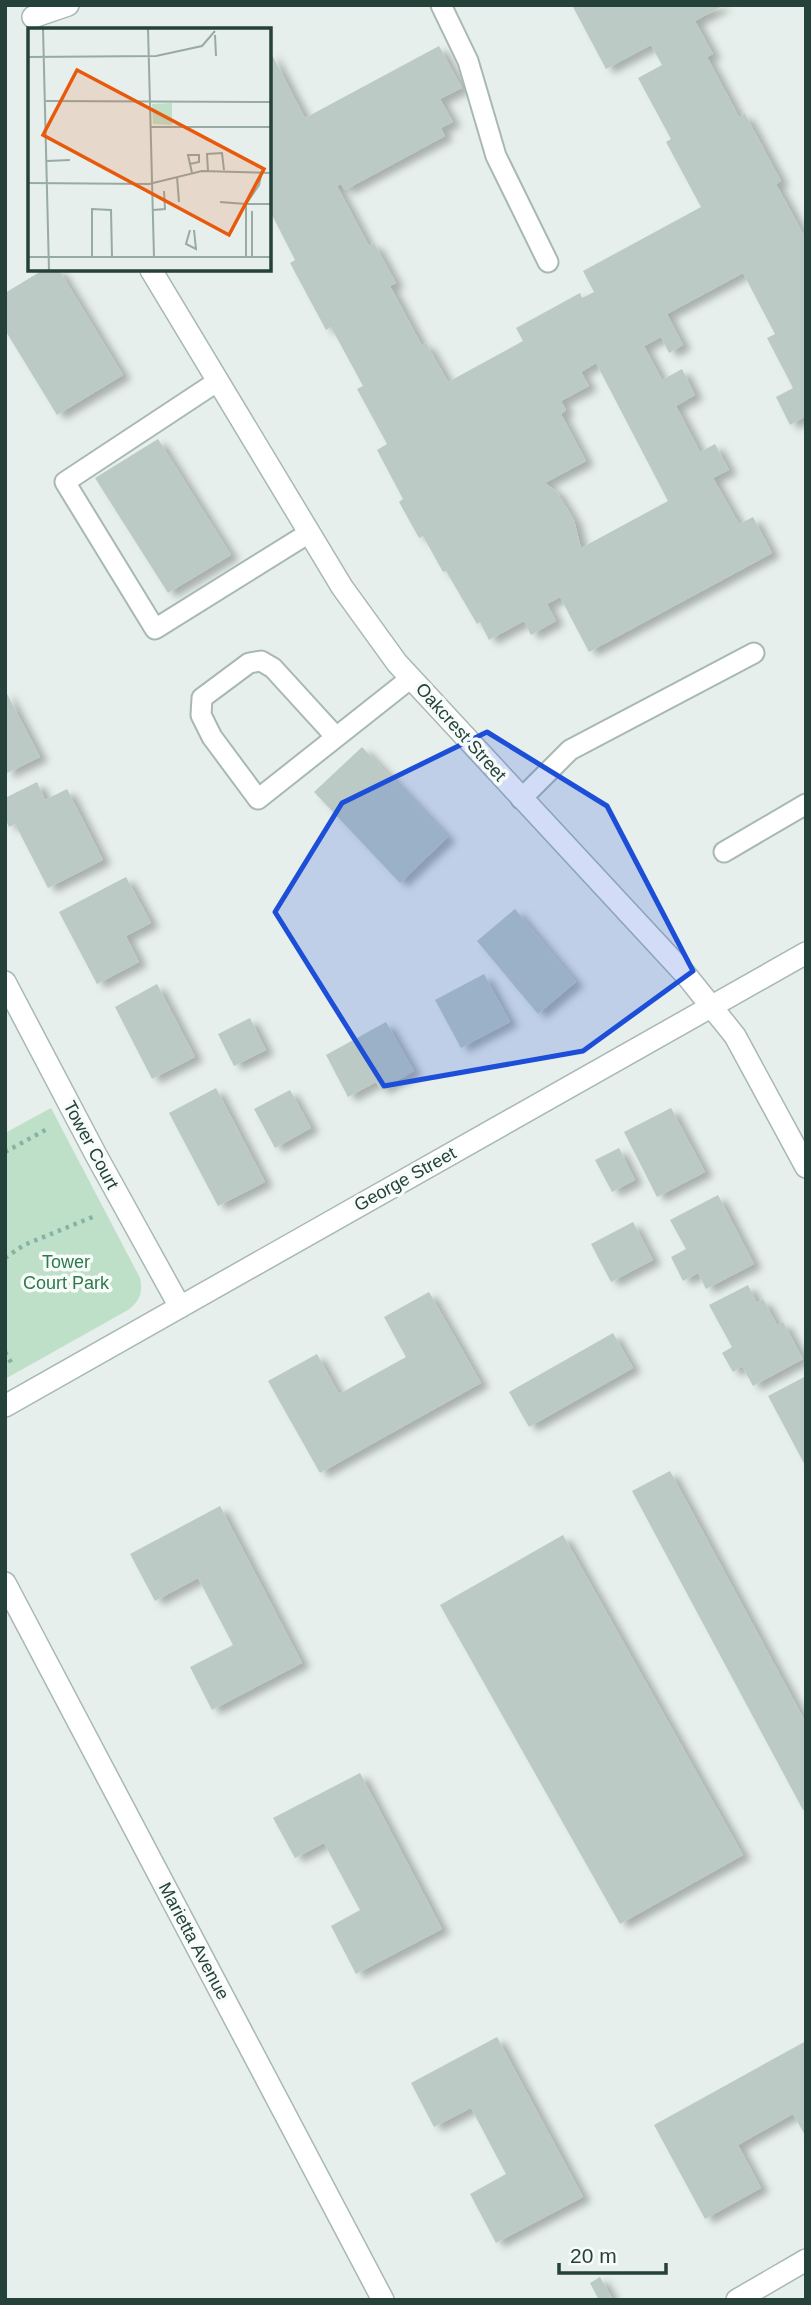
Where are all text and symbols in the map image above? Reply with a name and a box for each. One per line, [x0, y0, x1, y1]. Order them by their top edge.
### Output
inset map [28, 28, 271, 271]
street label: Oakcrest Street [412, 679, 510, 785]
street label: Tower Court [59, 1097, 123, 1193]
street label: George Street [351, 1143, 459, 1215]
park label: Tower Court Park [23, 1252, 110, 1293]
street label: Marietta Avenue [155, 1879, 233, 2003]
scale bar [559, 2232, 666, 2276]
text: 20 m [570, 2244, 617, 2267]

